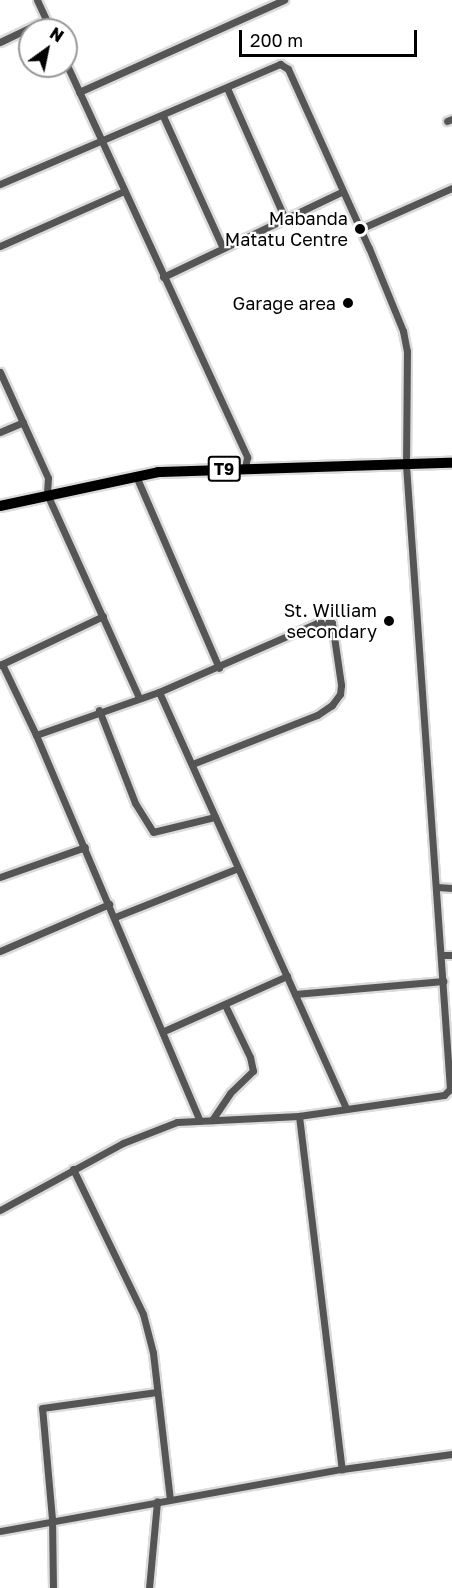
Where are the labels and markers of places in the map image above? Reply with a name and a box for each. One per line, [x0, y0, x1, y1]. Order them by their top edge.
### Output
place label: Mabanda Matatu Centre [225, 208, 348, 250]
marker: Mabanda Matatu Centre [353, 222, 367, 236]
place label: Garage area [233, 292, 336, 314]
marker: Garage area [341, 296, 355, 310]
place label: St. William secondary [284, 600, 377, 642]
marker: St. William secondary [382, 614, 396, 628]

